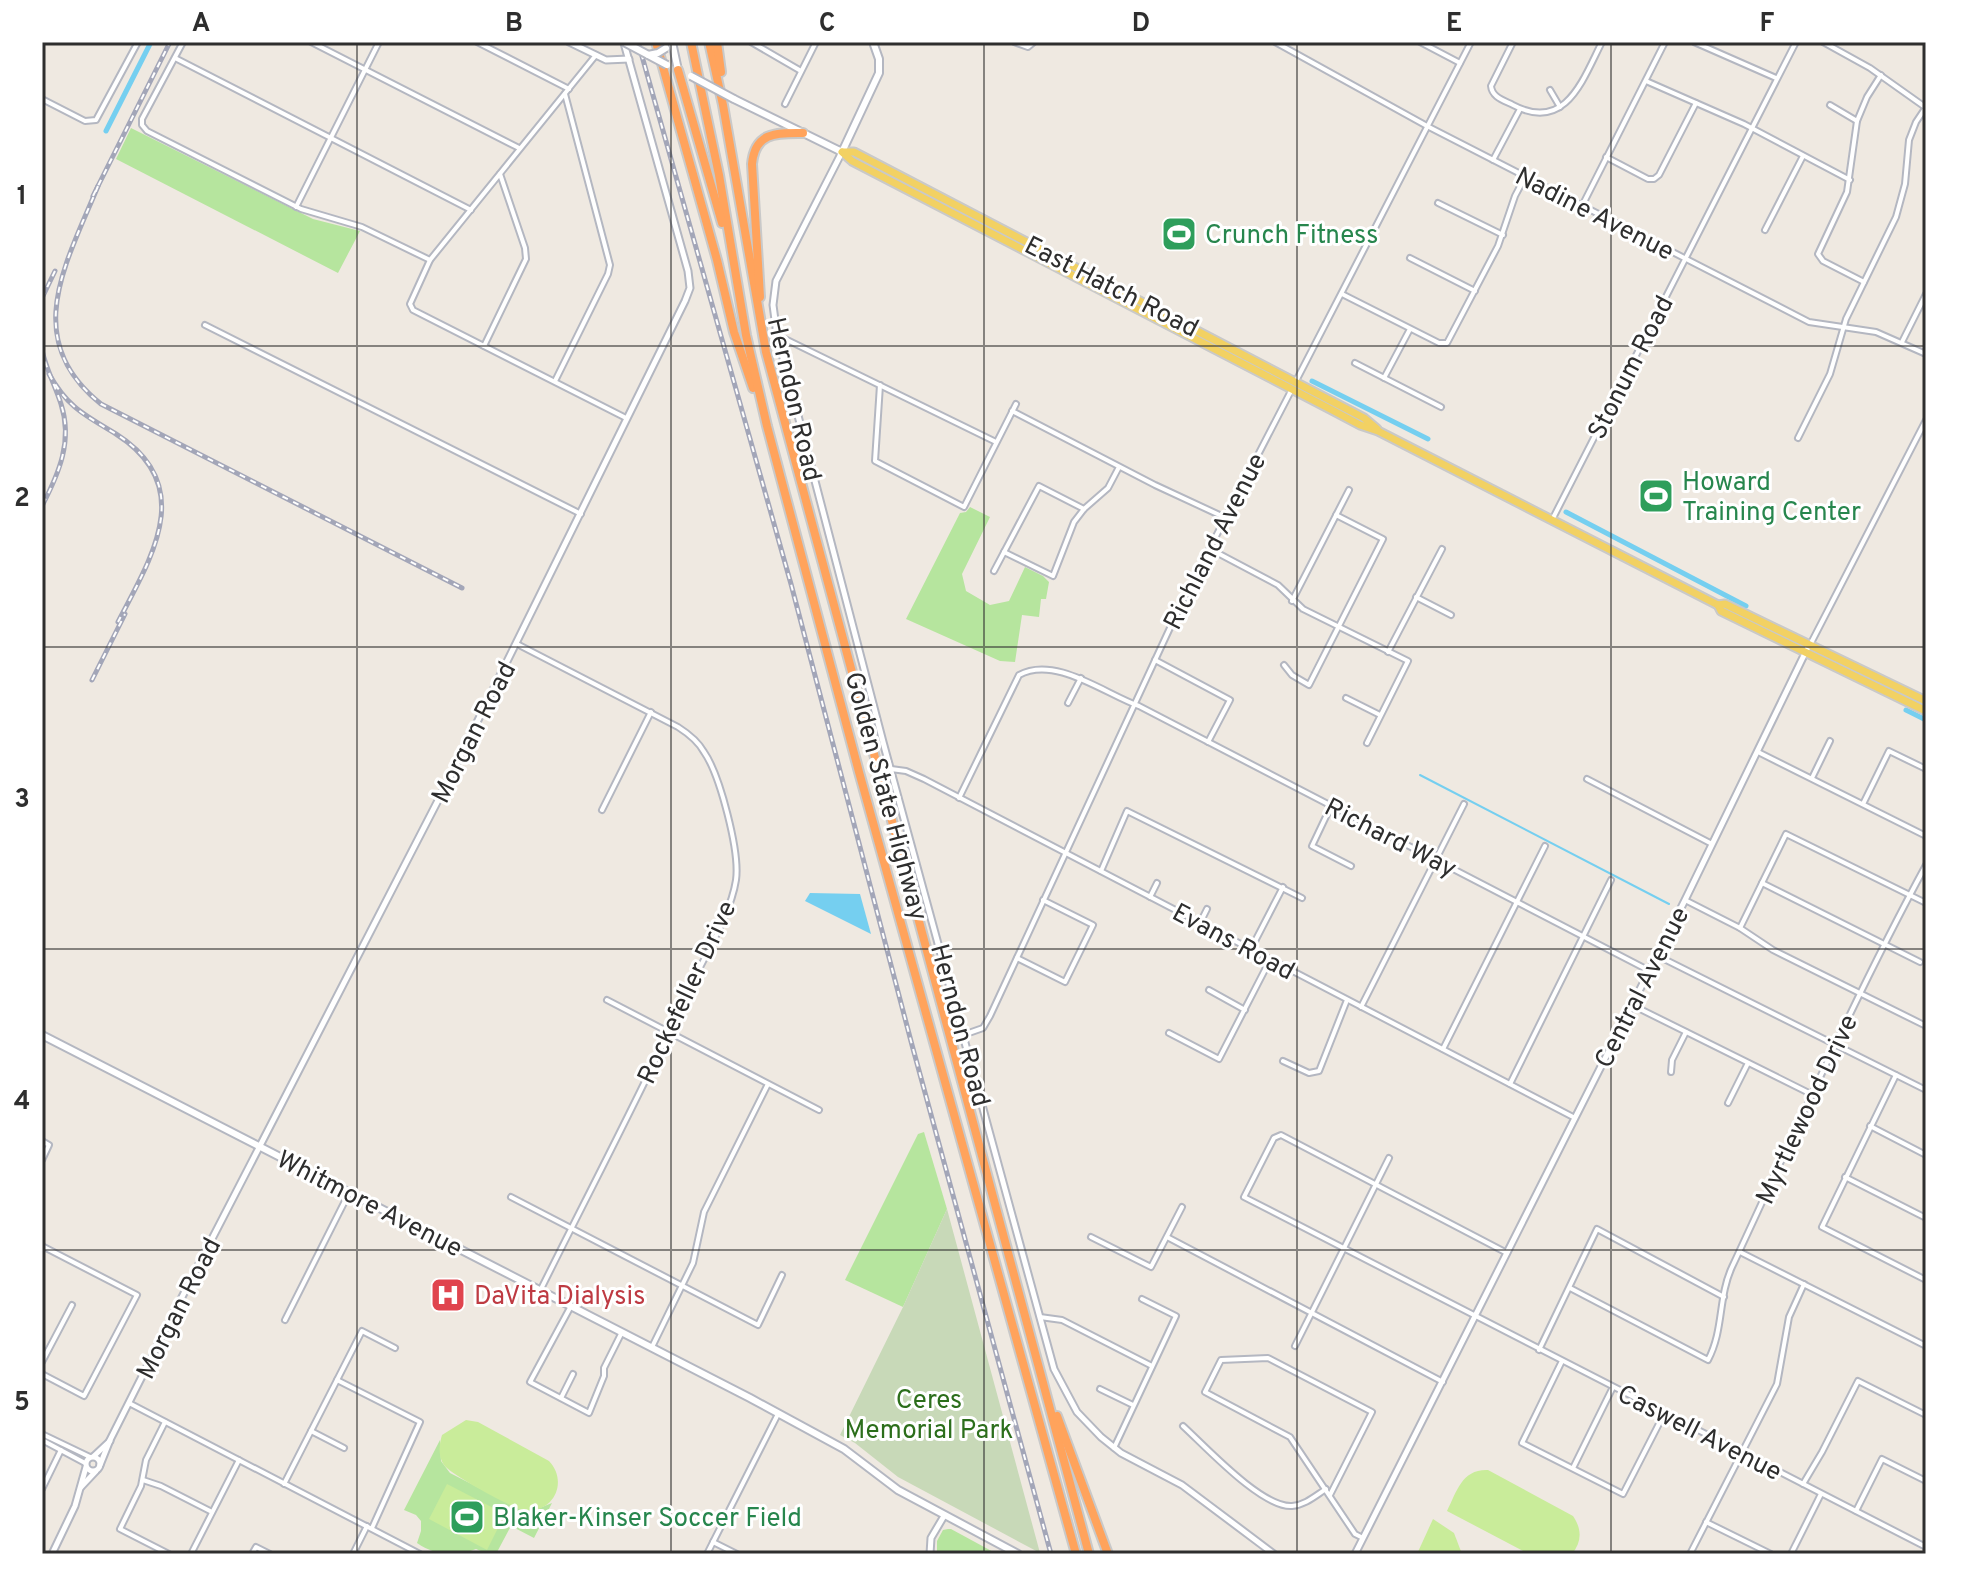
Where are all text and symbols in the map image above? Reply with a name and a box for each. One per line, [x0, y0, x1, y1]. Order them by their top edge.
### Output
text: A [192, 8, 210, 41]
text: B [505, 8, 523, 41]
text: C [819, 8, 835, 41]
text: D [1132, 8, 1150, 41]
text: E [1446, 8, 1462, 41]
text: F [1760, 8, 1775, 41]
street label: Nadine Avenue [1509, 161, 1679, 269]
text: 1 [17, 181, 27, 214]
sports icon: Crunch Fitness [1160, 215, 1198, 253]
place label: Crunch Fitness [1205, 220, 1378, 253]
street label: East Hatch Road [1018, 230, 1204, 346]
street label: Stonum Road [1582, 291, 1683, 446]
street label: Herndon Road [758, 314, 827, 485]
street label: Richland Avenue [1157, 448, 1275, 636]
place label: Howard Training Center [1682, 467, 1861, 530]
sports icon: Howard Training Center [1637, 477, 1675, 515]
text: 2 [14, 483, 30, 516]
street label: Morgan Road [425, 657, 525, 809]
street label: Golden State Highway [835, 669, 934, 925]
text: 3 [14, 784, 30, 817]
street label: Richard Way [1318, 792, 1461, 887]
street label: Rockefeller Drive [631, 896, 745, 1090]
street label: Evans Road [1166, 897, 1300, 989]
street label: Central Avenue [1589, 902, 1698, 1074]
street label: Herndon Road [921, 941, 996, 1111]
street label: Myrtlewood Drive [1750, 1010, 1867, 1210]
text: 4 [14, 1086, 30, 1119]
street label: Whitmore Avenue [270, 1144, 467, 1266]
street label: Morgan Road [130, 1233, 230, 1385]
hospital icon: DaVita Dialysis [429, 1276, 467, 1314]
place label: DaVita Dialysis [474, 1281, 645, 1314]
street label: Caswell Avenue [1611, 1379, 1787, 1490]
park label: Ceres Memorial Park [845, 1385, 1013, 1448]
text: 5 [14, 1387, 30, 1420]
sports icon: Blaker-Kinser Soccer Field [448, 1498, 486, 1536]
place label: Blaker-Kinser Soccer Field [493, 1503, 802, 1536]

